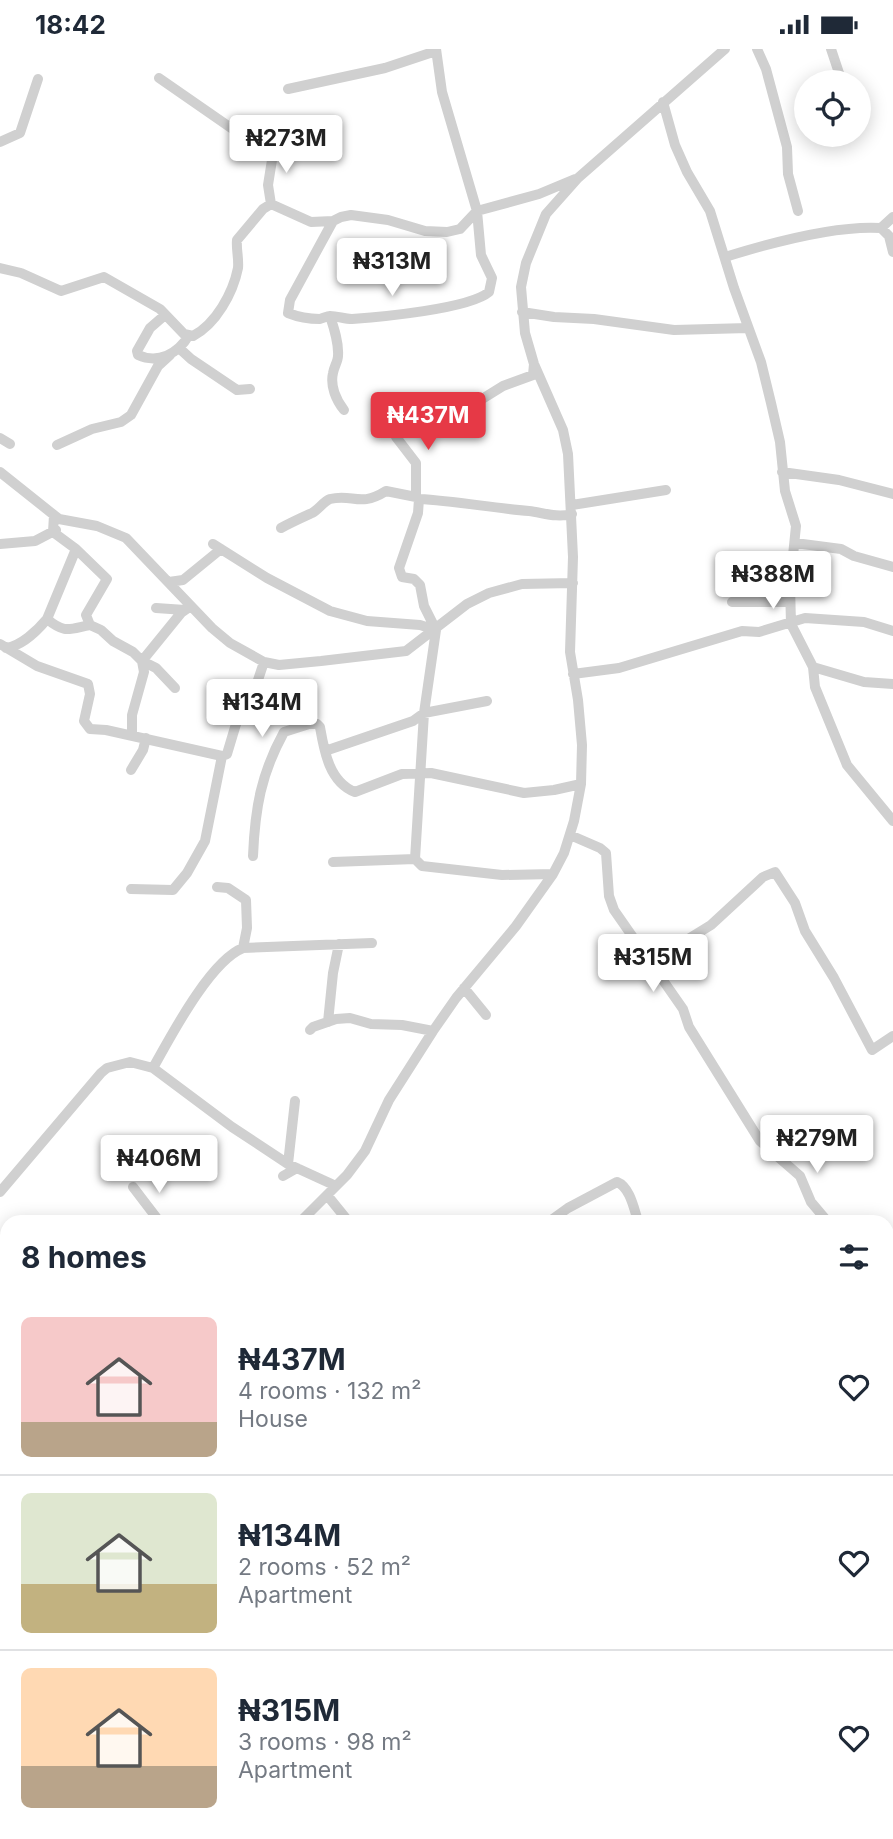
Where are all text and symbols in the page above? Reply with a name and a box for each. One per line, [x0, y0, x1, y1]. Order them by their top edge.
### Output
text: 18:42 [35, 9, 106, 40]
map controls [794, 70, 871, 147]
button: locate [794, 70, 871, 147]
pin: ₦273M [237, 115, 335, 175]
text: ₦273M [245, 124, 327, 152]
pin: ₦313M [343, 239, 441, 298]
text: ₦313M [353, 247, 431, 275]
pin: ₦437M [379, 393, 477, 452]
text: ₦437M [387, 401, 469, 429]
pin: ₦388M [724, 552, 822, 611]
text: ₦388M [731, 560, 815, 588]
pin: ₦134M [213, 679, 311, 739]
text: ₦134M [222, 688, 302, 716]
pin: ₦315M [604, 935, 702, 994]
text: ₦315M [614, 943, 692, 971]
pin: ₦279M [768, 1115, 866, 1175]
text: ₦279M [776, 1124, 858, 1152]
pin: ₦406M [110, 1135, 208, 1195]
text: ₦406M [117, 1144, 201, 1172]
icon: filters [835, 1238, 873, 1276]
text: 8 homes [21, 1239, 147, 1275]
text: ₦437M [238, 1341, 346, 1377]
icon: home [77, 1345, 161, 1429]
icon: heart [835, 1368, 873, 1406]
text: 4 rooms · 132 m² [238, 1377, 421, 1405]
text: House [238, 1405, 308, 1433]
text: ₦134M [238, 1517, 341, 1553]
icon: home [77, 1521, 161, 1605]
icon: heart [835, 1544, 873, 1582]
text: 2 rooms · 52 m² [238, 1553, 411, 1581]
text: Apartment [238, 1581, 352, 1609]
text: ₦315M [238, 1692, 340, 1728]
icon: home [77, 1696, 161, 1780]
icon: heart [835, 1719, 873, 1757]
text: 3 rooms · 98 m² [238, 1728, 412, 1756]
text: Apartment [238, 1756, 352, 1784]

